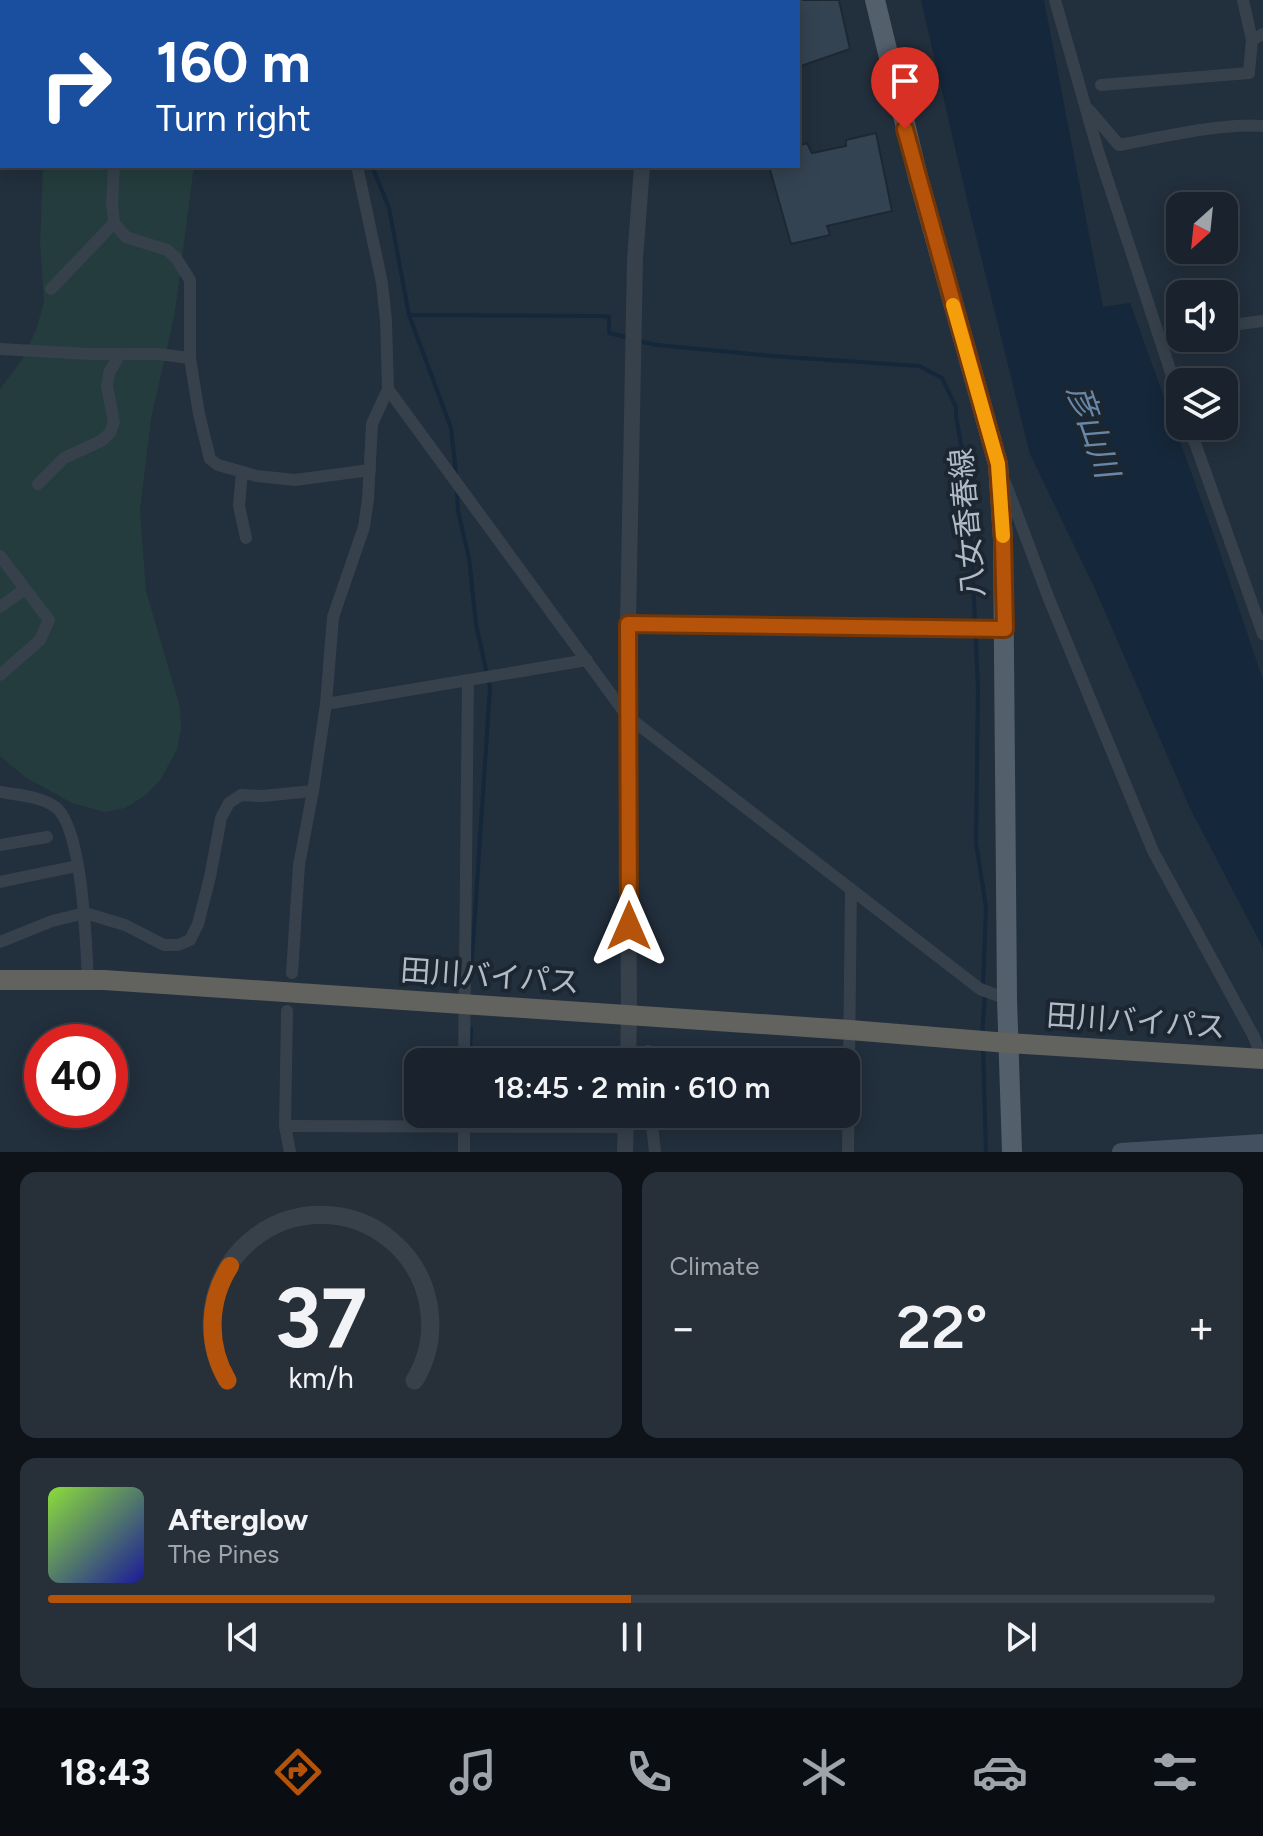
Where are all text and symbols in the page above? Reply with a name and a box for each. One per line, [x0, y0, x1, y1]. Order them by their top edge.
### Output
text: 160 m [156, 29, 311, 96]
icon: right [24, 32, 128, 136]
pin [871, 47, 939, 129]
icon: arrive [883, 59, 927, 103]
text: Turn right [156, 97, 311, 140]
north arrow [1166, 192, 1238, 264]
map controls [1166, 192, 1238, 440]
button: sound [1166, 280, 1238, 352]
button: layers [1166, 368, 1238, 440]
water label: 彦山川 [1059, 379, 1128, 485]
street label: 八女香春線 [942, 447, 992, 599]
position arrow [587, 884, 671, 968]
street label: 田川バイパス [399, 951, 581, 1001]
street label: 田川バイパス [1045, 996, 1227, 1046]
speed limit sign: 40 [24, 1024, 128, 1128]
text: 18:45 · 2 min · 610 m [494, 1069, 771, 1106]
text: Climate [670, 1250, 759, 1282]
text: 37 [274, 1268, 367, 1368]
text: 22° [897, 1291, 988, 1363]
text: − [670, 1301, 697, 1354]
text: + [1188, 1301, 1215, 1354]
text: km/h [288, 1361, 353, 1395]
text: Afterglow [168, 1501, 308, 1538]
text: The Pines [168, 1538, 279, 1570]
icon: previous [221, 1615, 265, 1659]
icon: pause [610, 1615, 654, 1659]
icon: next [999, 1615, 1043, 1659]
icon: directions [270, 1744, 326, 1800]
icon: music [445, 1744, 501, 1800]
icon: phone [621, 1744, 677, 1800]
icon: climate [796, 1744, 852, 1800]
icon: car [972, 1744, 1028, 1800]
icon: filters [1147, 1744, 1203, 1800]
text: 18:43 [60, 1751, 151, 1794]

